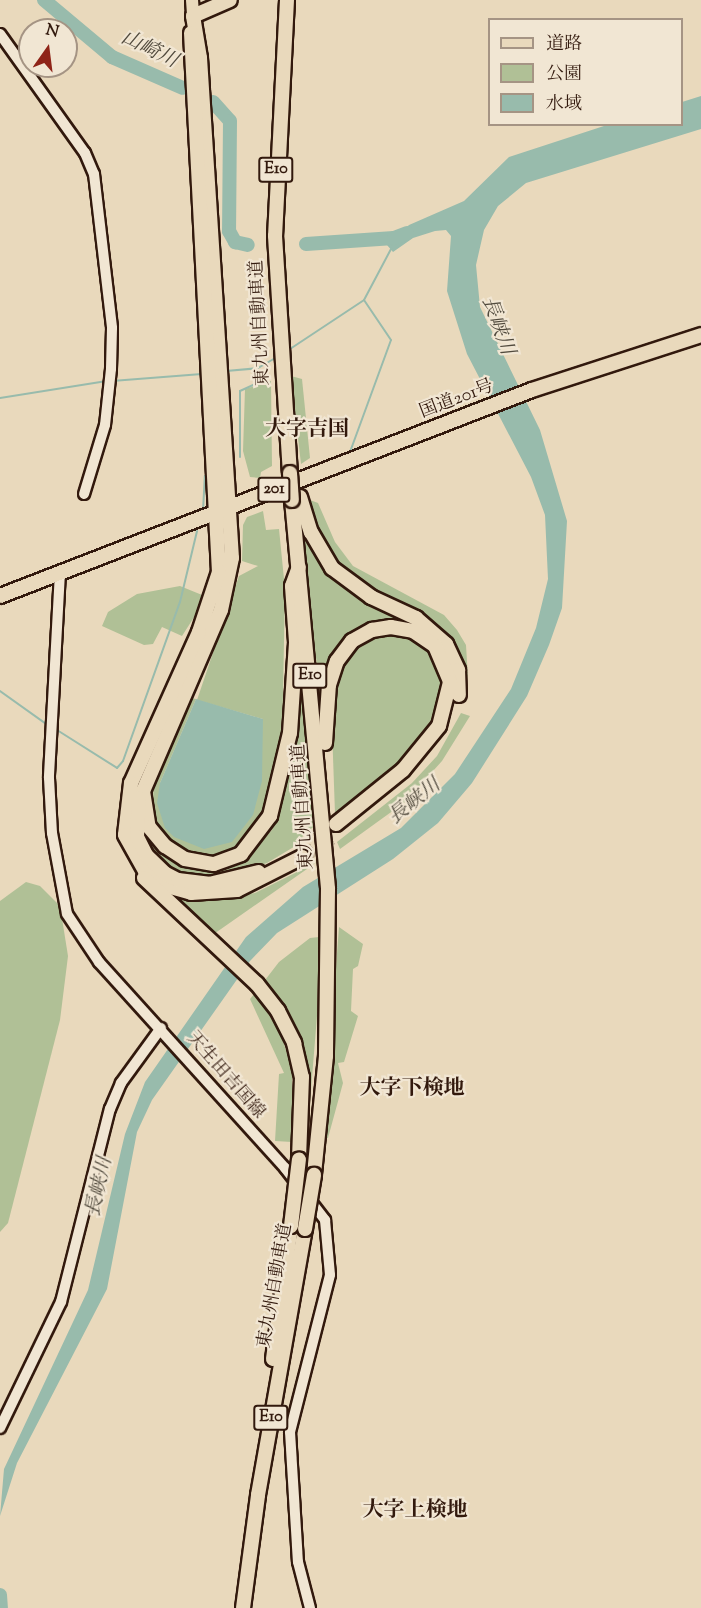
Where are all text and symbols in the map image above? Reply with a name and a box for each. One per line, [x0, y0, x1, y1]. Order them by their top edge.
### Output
north arrow [18, 18, 78, 78]
legend [488, 18, 683, 126]
text: N [43, 19, 61, 45]
water label: 山崎川 [117, 26, 181, 74]
text: 道路 [546, 32, 582, 58]
text: 公園 [546, 62, 582, 88]
text: 水域 [546, 92, 582, 118]
road number: E10 [258, 157, 294, 183]
street label: 東九州自動車道 [247, 260, 275, 386]
water label: 長峡川 [475, 294, 519, 358]
street label: 国道201号 [417, 376, 497, 424]
district label: 大字吉国 [265, 417, 349, 443]
road number: 201 [256, 477, 292, 503]
road number: E10 [292, 663, 328, 689]
street label: 東九州自動車道 [289, 743, 319, 871]
water label: 長峡川 [384, 774, 446, 830]
street label: 天生田吉国線 [181, 1028, 269, 1124]
district label: 大字下検地 [360, 1076, 464, 1102]
water label: 長峡川 [82, 1155, 118, 1219]
street label: 東九州自動車道 [254, 1222, 298, 1350]
road number: E10 [253, 1405, 289, 1431]
district label: 大字上検地 [363, 1498, 467, 1524]

